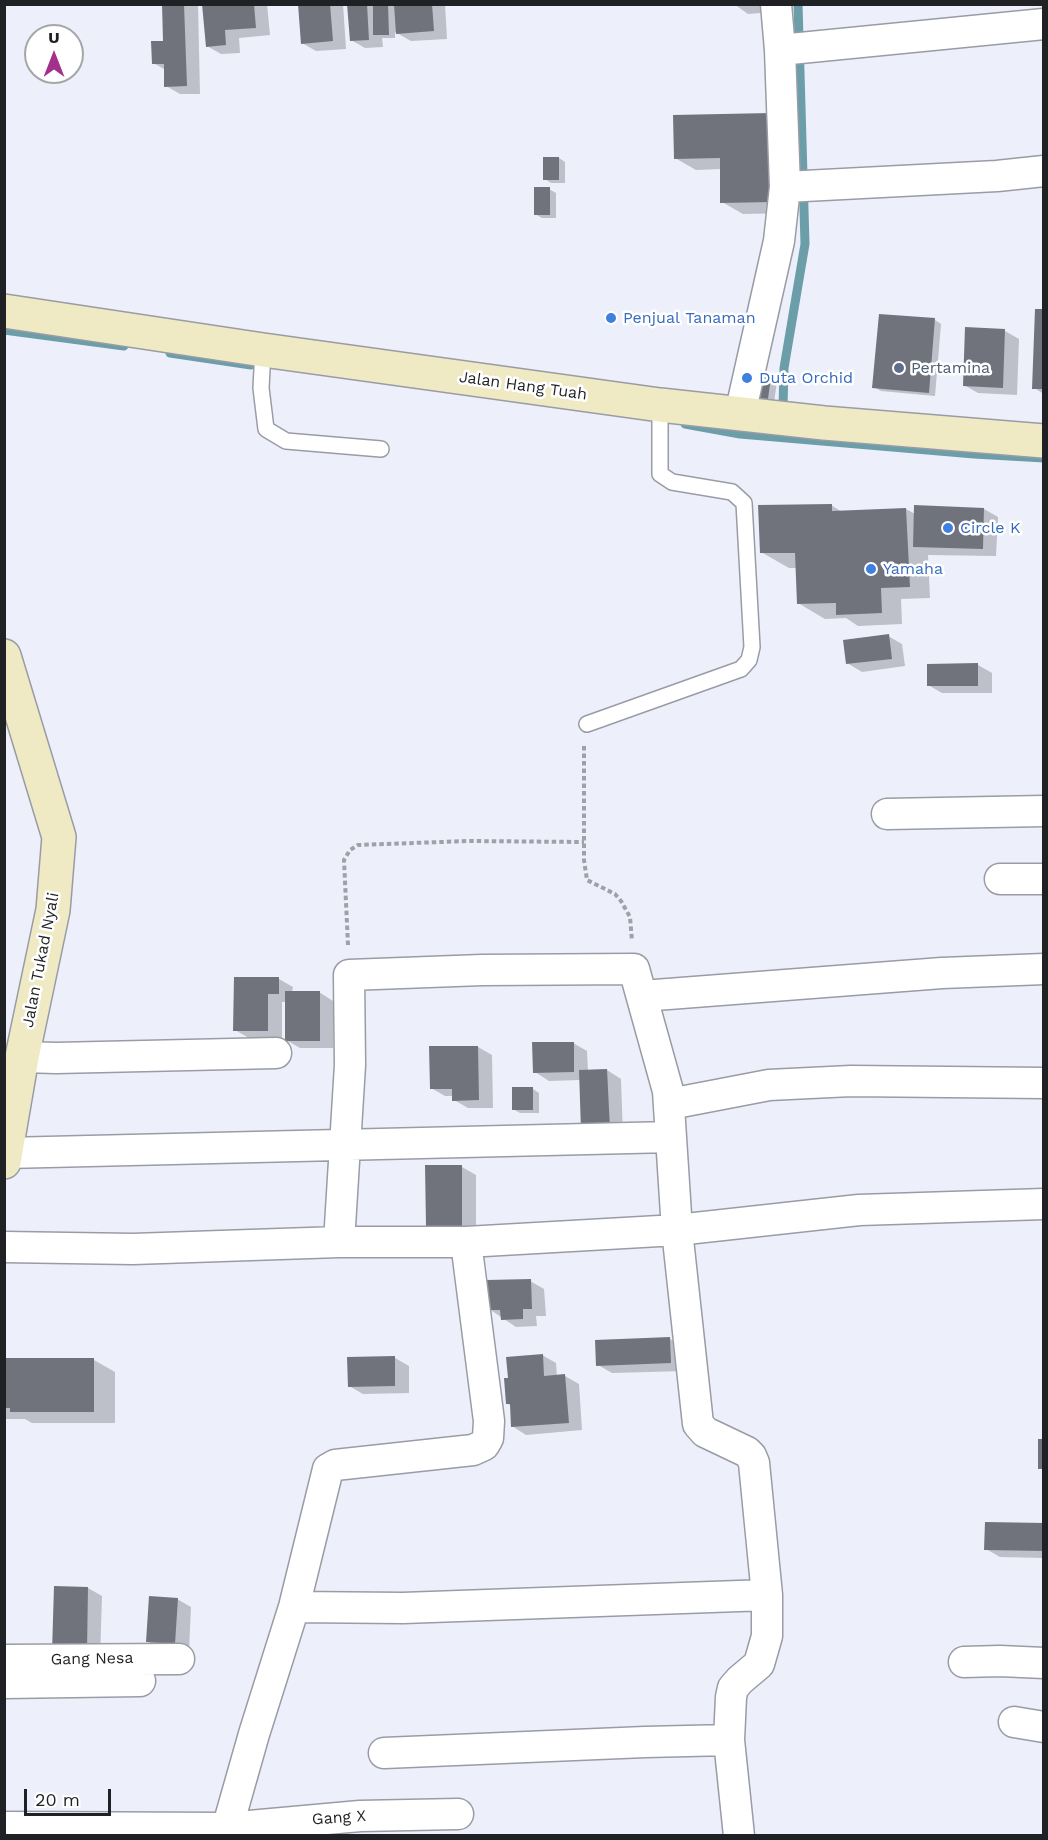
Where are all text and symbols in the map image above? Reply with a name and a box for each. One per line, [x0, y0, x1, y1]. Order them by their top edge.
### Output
north arrow [24, 24, 84, 84]
text: U [48, 28, 60, 47]
place label: Penjual Tanaman [623, 308, 756, 328]
marker: Penjual Tanaman [604, 311, 618, 325]
place label: Pertamina [911, 358, 990, 378]
marker: Pertamina [892, 361, 906, 375]
street label: Jalan Hang Tuah [458, 368, 588, 404]
place label: Duta Orchid [759, 368, 853, 388]
marker: Duta Orchid [740, 371, 754, 385]
place label: Circle K [960, 518, 1021, 538]
marker: Circle K [941, 521, 955, 535]
place label: Yamaha [883, 559, 943, 579]
marker: Yamaha [864, 562, 878, 576]
street label: Jalan Tukad Nyali [18, 891, 64, 1029]
street label: Gang Nesa [50, 1649, 134, 1669]
scale bar [27, 1777, 114, 1815]
text: 20 m [35, 1789, 80, 1810]
street label: Gang X [311, 1807, 367, 1829]

